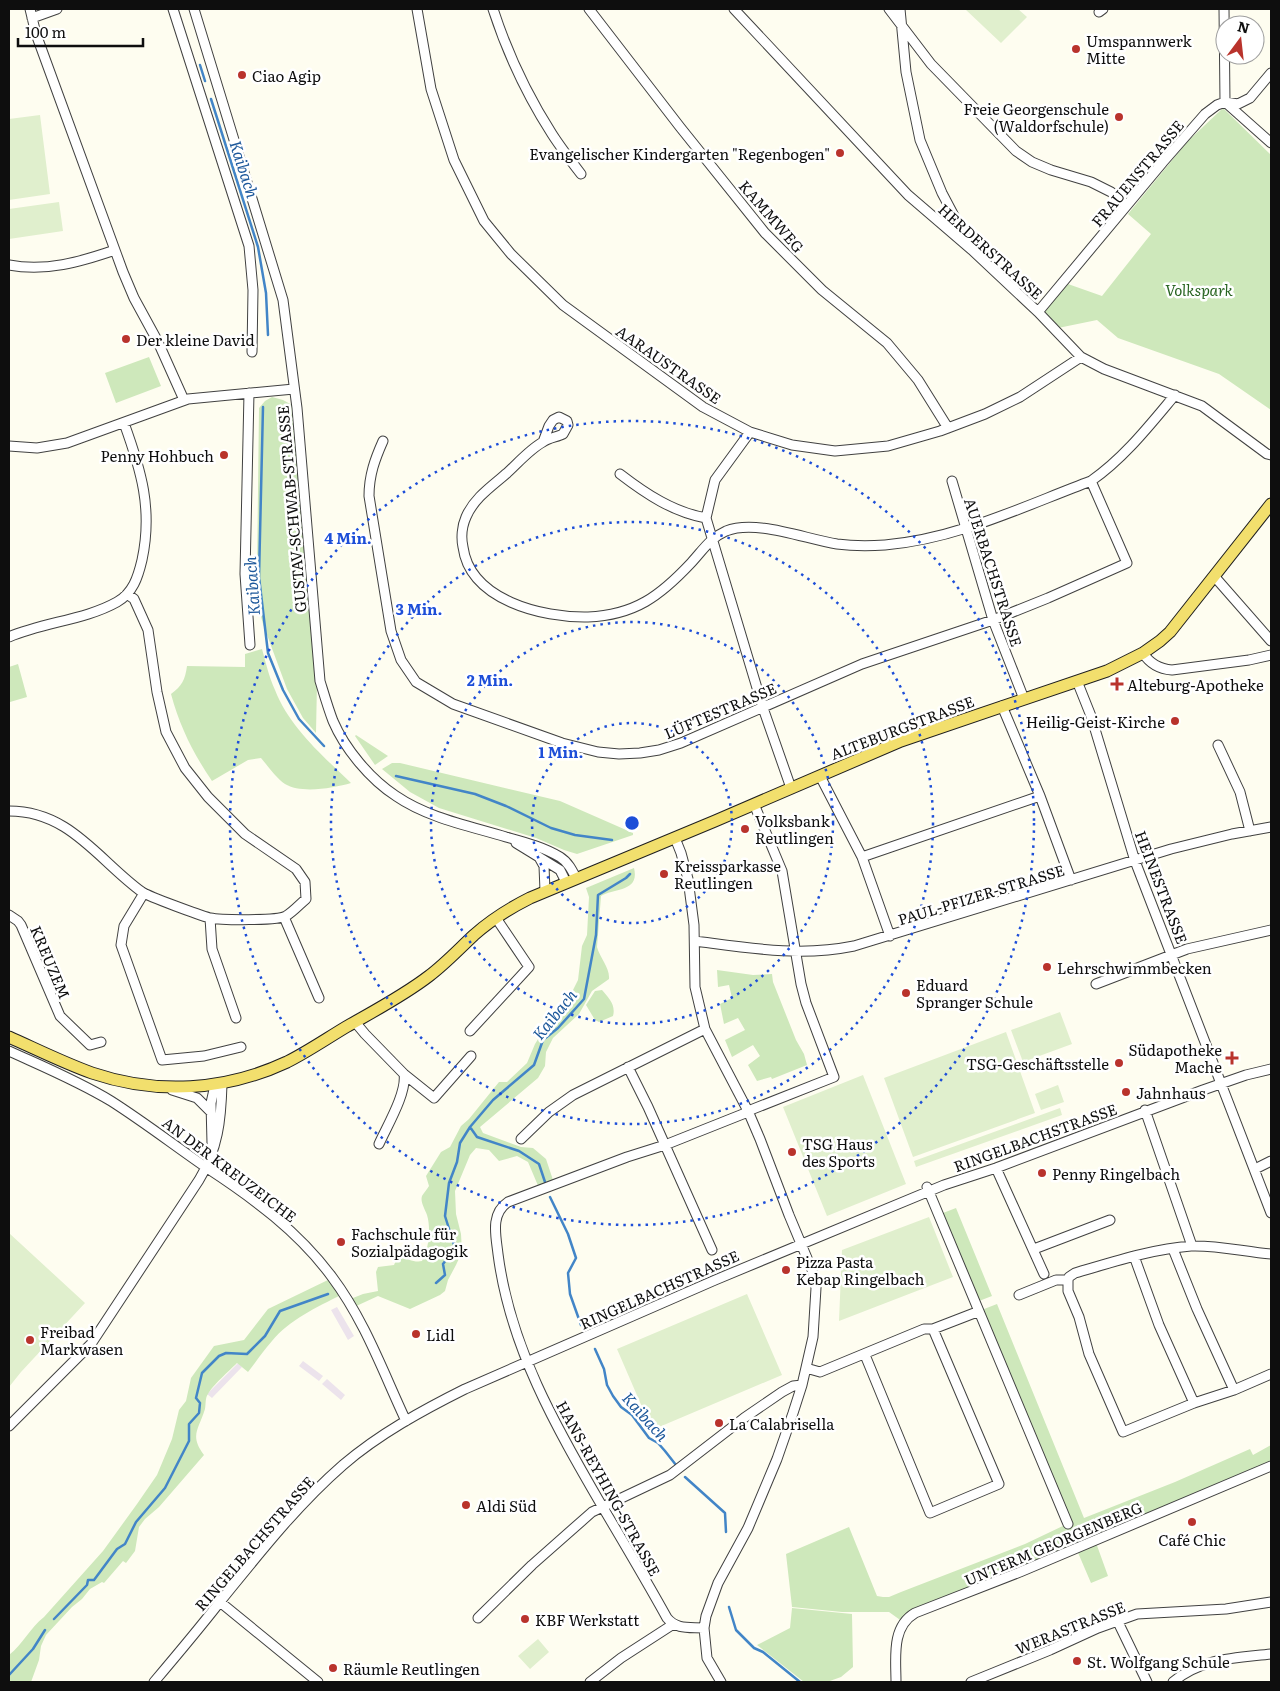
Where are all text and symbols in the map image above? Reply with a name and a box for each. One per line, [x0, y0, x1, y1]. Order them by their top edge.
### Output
scale bar [18, 15, 142, 47]
north arrow [1215, 15, 1265, 65]
text: N [1235, 15, 1252, 38]
text: 100 m [25, 20, 66, 43]
place label: Umspannwerk Mitte [1086, 29, 1192, 69]
marker: Umspannwerk Mitte [1070, 43, 1082, 55]
place label: Ciao Agip [252, 64, 321, 87]
marker: Ciao Agip [236, 69, 248, 81]
place label: Freie Georgenschule (Waldorfschule) [963, 97, 1109, 137]
marker: Freie Georgenschule (Waldorfschule) [1113, 111, 1125, 123]
street label: FRAUENSTRASSE [1085, 114, 1189, 232]
water label: Kaibach [224, 137, 266, 201]
place label: Evangelischer Kindergarten "Regenbogen" [529, 142, 830, 165]
marker: Evangelischer Kindergarten "Regenbogen" [834, 147, 846, 159]
street label: KAMMWEG [734, 175, 810, 257]
street label: HERDERSTRASSE [934, 198, 1048, 304]
park label: Volkspark [1165, 278, 1234, 301]
street label: AARAUSTRASSE [612, 319, 726, 409]
place label: Der kleine David [136, 328, 255, 351]
marker: Der kleine David [120, 333, 132, 345]
street label: GUSTAV-SCHWAB-STRASSE [270, 405, 312, 613]
place label: Penny Hohbuch [100, 444, 214, 467]
marker: Penny Hohbuch [218, 449, 230, 461]
street label: AUERBACHSTRASSE [959, 495, 1029, 649]
text: 4 Min. [324, 526, 372, 549]
water label: Kaibach [237, 555, 265, 616]
text: 3 Min. [396, 597, 442, 620]
text: 2 Min. [467, 668, 513, 691]
place label: Alteburg-Apotheke [1127, 673, 1264, 696]
street label: LÜFTESTRASSE [660, 676, 780, 744]
marker: Alteburg-Apotheke [1111, 678, 1123, 690]
street label: ALTEBURGSTRASSE [827, 689, 977, 765]
place label: Heilig-Geist-Kirche [1026, 710, 1165, 733]
marker: Heilig-Geist-Kirche [1169, 715, 1181, 727]
text: 1 Min. [539, 740, 583, 763]
place label: Volksbank Reutlingen [755, 809, 834, 849]
centre of rings [623, 814, 641, 832]
marker: Volksbank Reutlingen [739, 823, 751, 835]
street label: HEINESTRASSE [1130, 827, 1194, 947]
place label: Kreissparkasse Reutlingen [674, 854, 781, 894]
street label: PAUL-PFIZER-STRASSE [895, 858, 1067, 930]
marker: Kreissparkasse Reutlingen [658, 868, 670, 880]
street label: KREUZEM [25, 922, 77, 1002]
place label: Lehrschwimmbecken [1057, 956, 1212, 979]
marker: Lehrschwimmbecken [1041, 961, 1053, 973]
place label: Eduard Spranger Schule [916, 973, 1033, 1013]
water label: Kaibach [526, 983, 582, 1045]
marker: Eduard Spranger Schule [900, 987, 912, 999]
place label: Südapotheke Mache [1129, 1038, 1222, 1078]
place label: TSG-Geschäftsstelle [966, 1052, 1109, 1075]
marker: Südapotheke Mache [1226, 1052, 1238, 1064]
marker: TSG-Geschäftsstelle [1113, 1057, 1125, 1069]
place label: Jahnhaus [1136, 1081, 1206, 1104]
marker: Jahnhaus [1120, 1086, 1132, 1098]
street label: RINGELBACHSTRASSE [950, 1097, 1120, 1177]
street label: AN DER KREUZEICHE [158, 1111, 302, 1227]
place label: TSG Haus des Sports [802, 1132, 875, 1172]
marker: TSG Haus des Sports [786, 1146, 798, 1158]
place label: Penny Ringelbach [1052, 1162, 1180, 1185]
marker: Penny Ringelbach [1036, 1167, 1048, 1179]
place label: Fachschule für Sozialpädagogik [351, 1222, 469, 1262]
marker: Fachschule für Sozialpädagogik [335, 1236, 347, 1248]
street label: RINGELBACHSTRASSE [576, 1243, 742, 1335]
place label: Pizza Pasta Kebap Ringelbach [796, 1250, 925, 1290]
marker: Pizza Pasta Kebap Ringelbach [780, 1264, 792, 1276]
place label: Freibad Markwasen [40, 1320, 123, 1360]
place label: Lidl [426, 1323, 455, 1346]
marker: Lidl [410, 1328, 422, 1340]
marker: Freibad Markwasen [24, 1334, 36, 1346]
water label: Kaibach [617, 1386, 675, 1446]
street label: HANS-REYHING-STRASSE [551, 1396, 667, 1580]
place label: La Calabrisella [729, 1412, 835, 1435]
marker: La Calabrisella [713, 1417, 725, 1429]
street label: RINGELBACHSTRASSE [189, 1470, 319, 1616]
place label: Aldi Süd [476, 1494, 537, 1517]
street label: UNTERM GEORGENBERG [960, 1495, 1146, 1591]
marker: Aldi Süd [460, 1499, 472, 1511]
marker: Café Chic [1186, 1516, 1198, 1528]
place label: Café Chic [1158, 1528, 1226, 1551]
street label: WERASTRASSE [1011, 1594, 1129, 1660]
place label: KBF Werkstatt [535, 1608, 639, 1631]
marker: KBF Werkstatt [519, 1613, 531, 1625]
place label: St. Wolfgang Schule [1087, 1650, 1230, 1673]
marker: St. Wolfgang Schule [1071, 1655, 1083, 1667]
place label: Räumle Reutlingen [343, 1657, 480, 1680]
marker: Räumle Reutlingen [327, 1662, 339, 1674]

